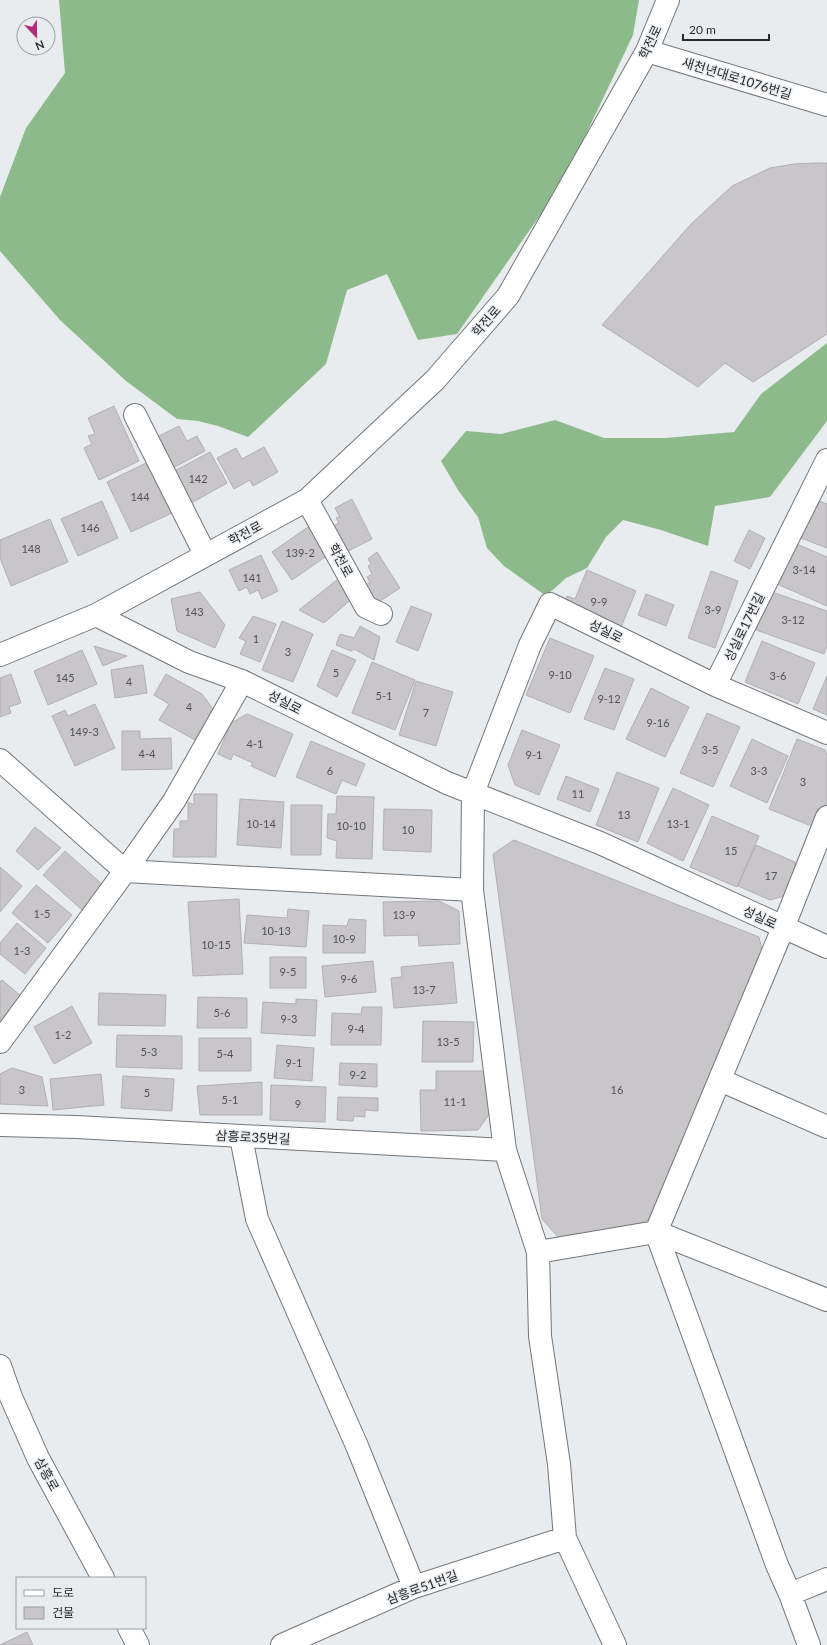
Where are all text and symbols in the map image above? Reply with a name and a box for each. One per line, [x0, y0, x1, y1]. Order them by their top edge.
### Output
north arrow [16, 16, 56, 56]
scale bar [683, 16, 769, 42]
street label: 학전로 [635, 22, 665, 62]
text: 20 m [689, 22, 716, 37]
text: N [34, 38, 46, 53]
street label: 새천년대로1076번길 [680, 54, 794, 102]
street label: 학전로 [468, 302, 504, 340]
house number: 142 [188, 472, 208, 485]
house number: 144 [130, 490, 150, 503]
street label: 학전로 [225, 517, 265, 548]
house number: 146 [80, 521, 100, 534]
street label: 학천로 [325, 540, 357, 580]
house number: 148 [21, 542, 41, 555]
house number: 139-2 [285, 546, 315, 559]
house number: 3-14 [792, 563, 816, 576]
house number: 141 [242, 571, 262, 584]
street label: 성실로17번길 [720, 590, 768, 664]
house number: 9-9 [591, 595, 607, 608]
house number: 3-9 [705, 603, 721, 616]
house number: 143 [184, 605, 204, 618]
house number: 3-12 [781, 613, 805, 626]
street label: 성실로 [586, 616, 626, 646]
house number: 1 [253, 632, 259, 645]
house number: 3 [285, 645, 291, 658]
house number: 5 [333, 666, 339, 679]
house number: 9-10 [548, 668, 572, 681]
house number: 3-6 [770, 669, 786, 682]
house number: 145 [55, 671, 75, 684]
house number: 4 [126, 675, 133, 688]
street label: 성실로 [265, 687, 305, 717]
house number: 5-1 [376, 689, 392, 702]
house number: 9-12 [597, 692, 621, 705]
house number: 4 [186, 700, 193, 713]
house number: 7 [423, 706, 429, 719]
house number: 9-16 [646, 716, 670, 729]
house number: 149-3 [69, 725, 99, 738]
house number: 4-1 [247, 737, 263, 750]
house number: 3-5 [702, 743, 718, 756]
house number: 4-4 [139, 747, 156, 760]
house number: 9-1 [526, 748, 542, 761]
house number: 6 [327, 764, 333, 777]
house number: 3-3 [751, 764, 767, 777]
house number: 3 [800, 775, 806, 788]
house number: 11 [572, 787, 584, 800]
house number: 13 [618, 808, 630, 821]
house number: 10-14 [246, 817, 276, 830]
house number: 13-1 [666, 817, 690, 830]
house number: 10-10 [336, 819, 366, 832]
house number: 10 [402, 823, 415, 836]
house number: 15 [725, 844, 737, 857]
house number: 17 [765, 869, 777, 882]
street label: 성실로 [740, 902, 780, 932]
house number: 1-5 [34, 907, 50, 920]
house number: 13-9 [392, 908, 416, 921]
house number: 10-13 [261, 924, 291, 937]
house number: 10-9 [332, 932, 356, 945]
house number: 10-15 [201, 938, 231, 951]
house number: 1-3 [14, 944, 30, 957]
house number: 9-5 [280, 965, 296, 978]
house number: 9-6 [341, 972, 357, 985]
house number: 13-7 [412, 983, 436, 996]
house number: 5-6 [214, 1006, 230, 1019]
house number: 9-3 [281, 1012, 297, 1025]
house number: 9-4 [348, 1022, 365, 1035]
house number: 1-2 [55, 1028, 71, 1041]
house number: 13-5 [436, 1035, 460, 1048]
house number: 5-3 [141, 1045, 157, 1058]
house number: 5-4 [217, 1047, 234, 1060]
house number: 9-1 [286, 1056, 302, 1069]
house number: 9-2 [350, 1068, 366, 1081]
house number: 3 [19, 1083, 25, 1096]
house number: 16 [611, 1083, 623, 1096]
house number: 5 [144, 1086, 150, 1099]
house number: 5-1 [222, 1093, 238, 1106]
house number: 11-1 [443, 1095, 467, 1108]
house number: 9 [295, 1097, 301, 1110]
street label: 삼흥로35번길 [215, 1127, 291, 1147]
street label: 삼흥로 [31, 1454, 63, 1494]
street label: 삼흥로51번길 [384, 1567, 460, 1607]
legend [16, 1577, 146, 1629]
text: 도로 [52, 1585, 74, 1600]
text: 건물 [52, 1605, 74, 1620]

